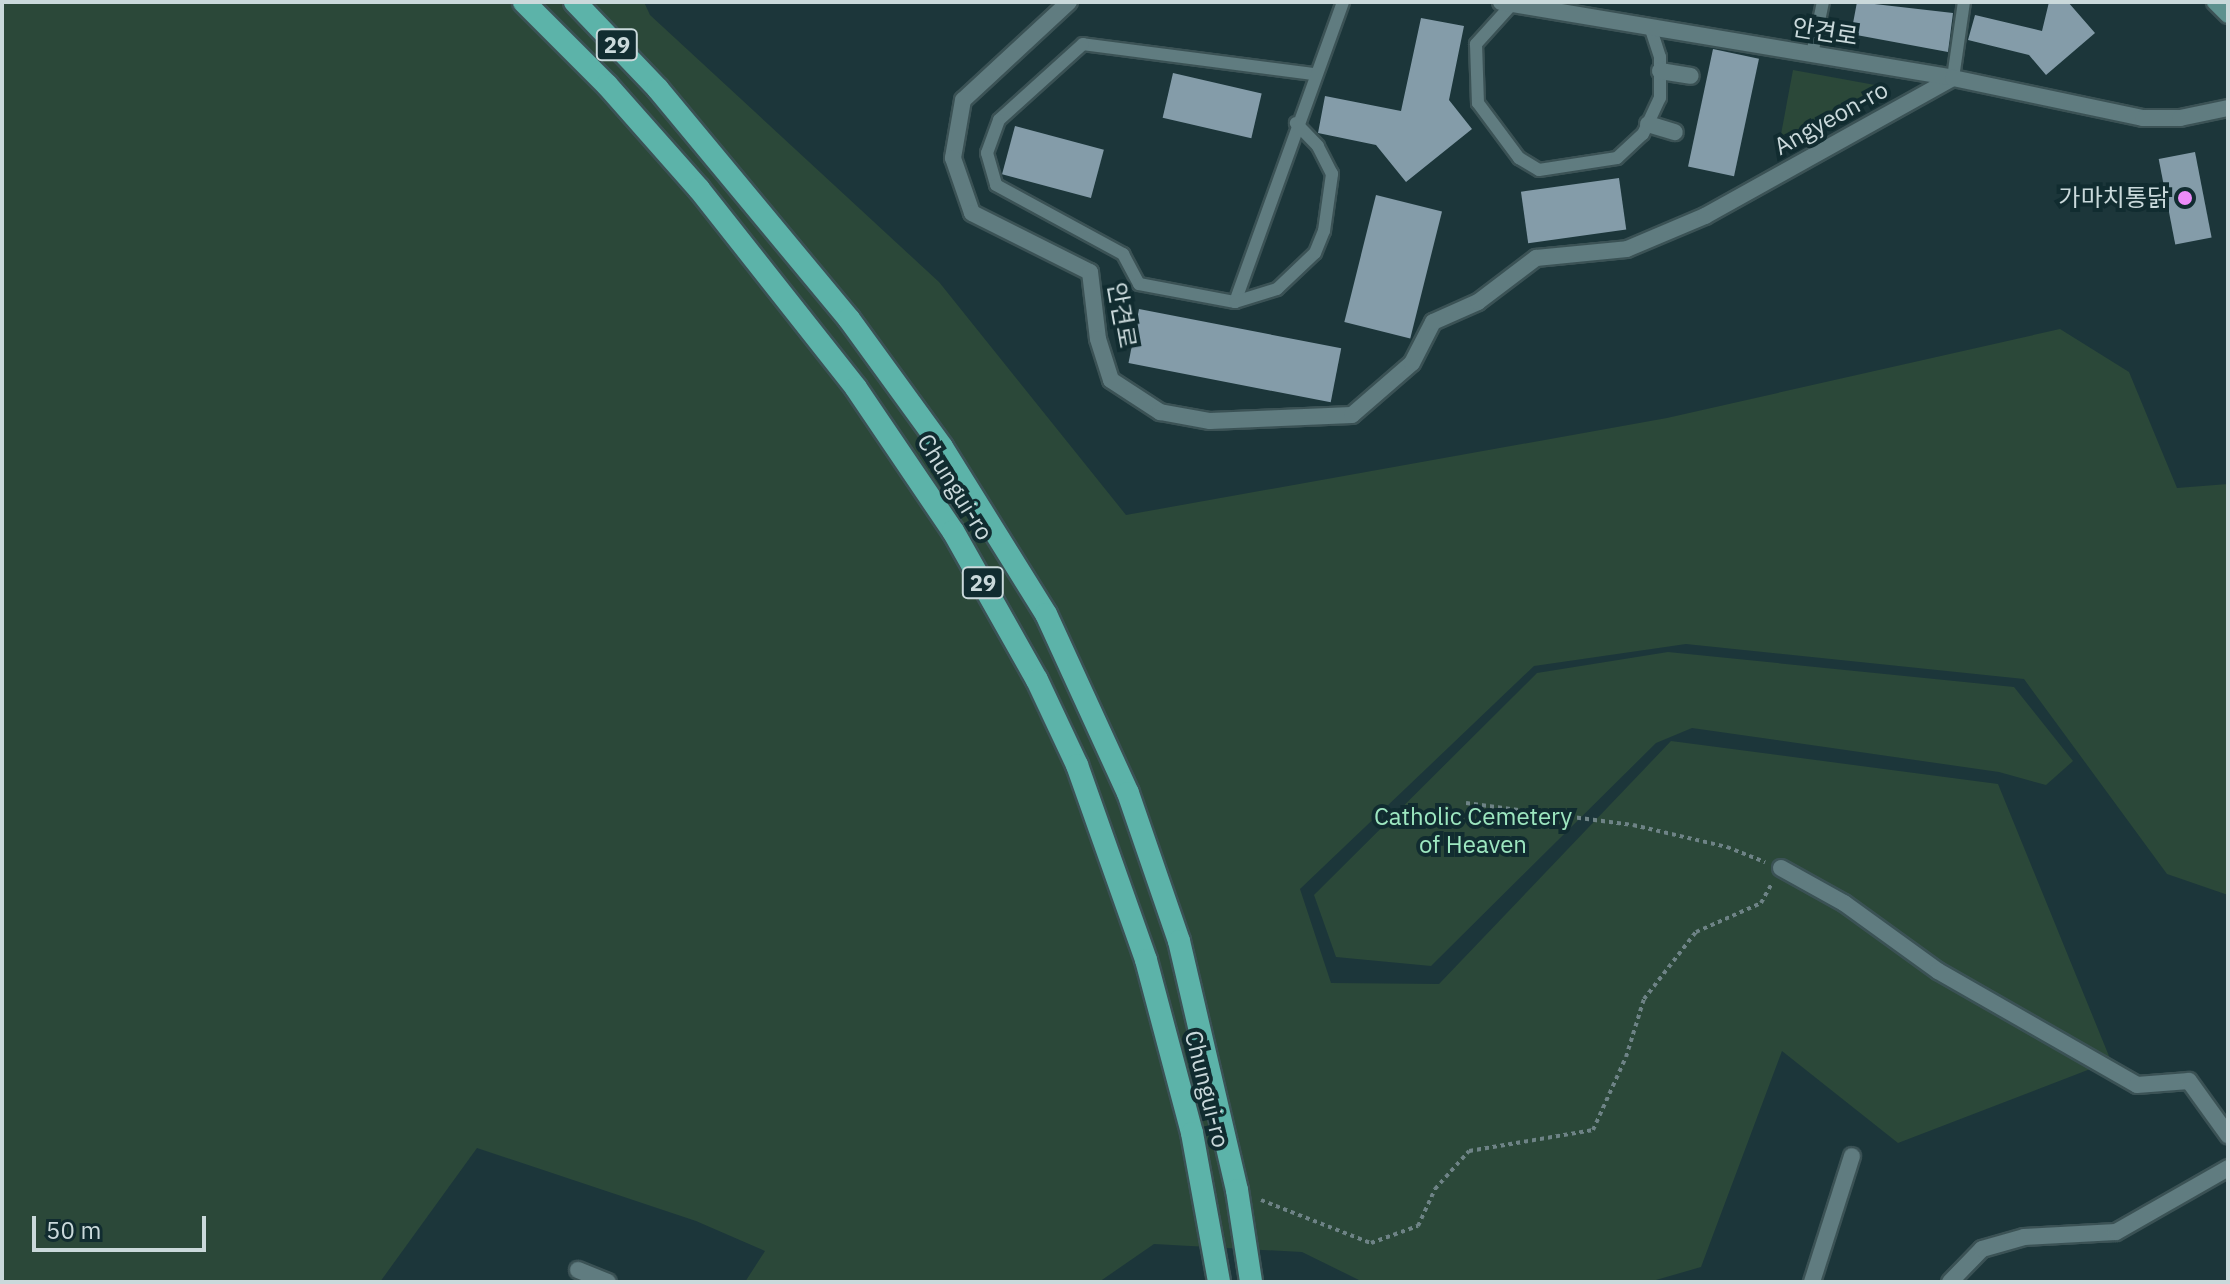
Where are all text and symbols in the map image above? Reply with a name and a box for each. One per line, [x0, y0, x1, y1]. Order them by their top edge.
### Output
street label: 안견로 [1790, 13, 1860, 51]
road number: 29 [595, 27, 639, 63]
street label: Angyeon-ro [1769, 75, 1893, 161]
place label: 가마치통닭 [2059, 184, 2169, 212]
marker: 가마치통닭 [2176, 189, 2194, 207]
street label: 안견로 [1102, 280, 1142, 350]
street label: Chungui-ro [911, 429, 999, 545]
road number: 29 [961, 565, 1005, 601]
park label: Catholic Cemetery of Heaven [1374, 803, 1572, 859]
street label: Chungui-ro [1179, 1027, 1235, 1151]
scale bar [36, 1200, 210, 1250]
text: 50 m [46, 1214, 101, 1246]

